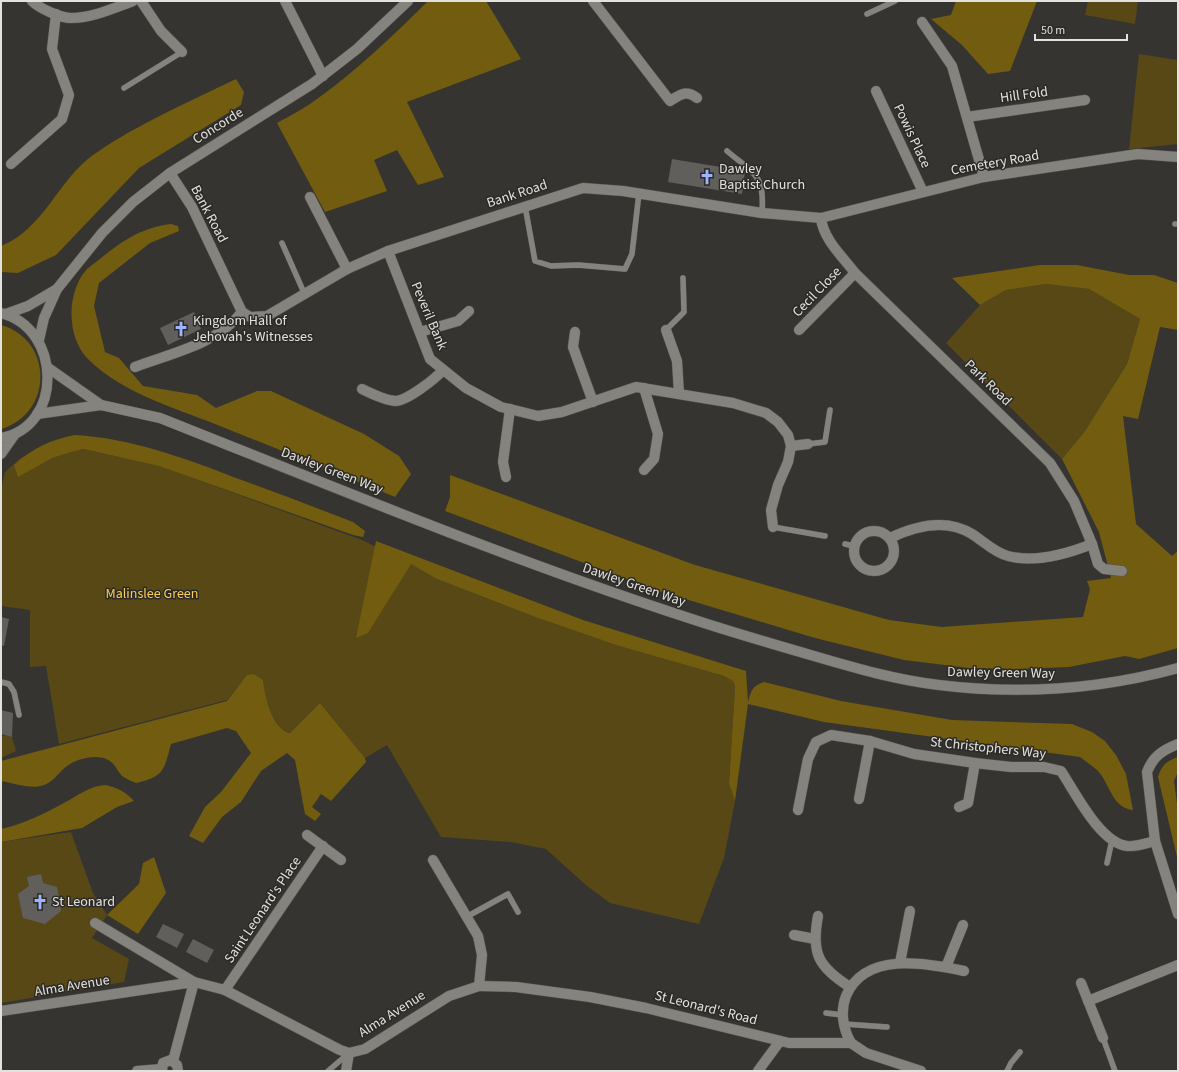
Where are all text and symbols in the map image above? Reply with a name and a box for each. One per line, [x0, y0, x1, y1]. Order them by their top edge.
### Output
scale bar [1035, 16, 1127, 42]
text: 50 m [1041, 22, 1065, 39]
street label: Hill Fold [999, 82, 1049, 108]
street label: Powis Place [888, 101, 936, 171]
street label: Concorde [189, 103, 247, 149]
street label: Cemetery Road [949, 145, 1041, 181]
place label: Dawley Baptist Church [719, 159, 805, 195]
church icon: Dawley Baptist Church [698, 168, 716, 186]
street label: Bank Road [484, 175, 550, 213]
street label: Bank Road [185, 182, 233, 246]
street label: Cecil Close [788, 262, 846, 322]
street label: Peveril Bank [406, 279, 452, 353]
place label: Kingdom Hall of Jehovah's Witnesses [193, 311, 313, 347]
church icon: Kingdom Hall of Jehovah's Witnesses [172, 320, 190, 338]
street label: Park Road [960, 355, 1016, 411]
street label: Dawley Green Way [278, 442, 386, 500]
street label: Dawley Green Way [580, 558, 689, 612]
park label: Malinslee Green [106, 584, 198, 604]
street label: Dawley Green Way [947, 662, 1055, 684]
street label: St Christophers Way [929, 732, 1047, 764]
street label: Saint Leonard's Place [220, 853, 306, 967]
place label: St Leonard [52, 892, 115, 912]
church icon: St Leonard [31, 893, 49, 911]
street label: Alma Avenue [33, 970, 111, 1002]
street label: Alma Avenue [355, 985, 429, 1043]
street label: St Leonard's Road [653, 986, 759, 1030]

